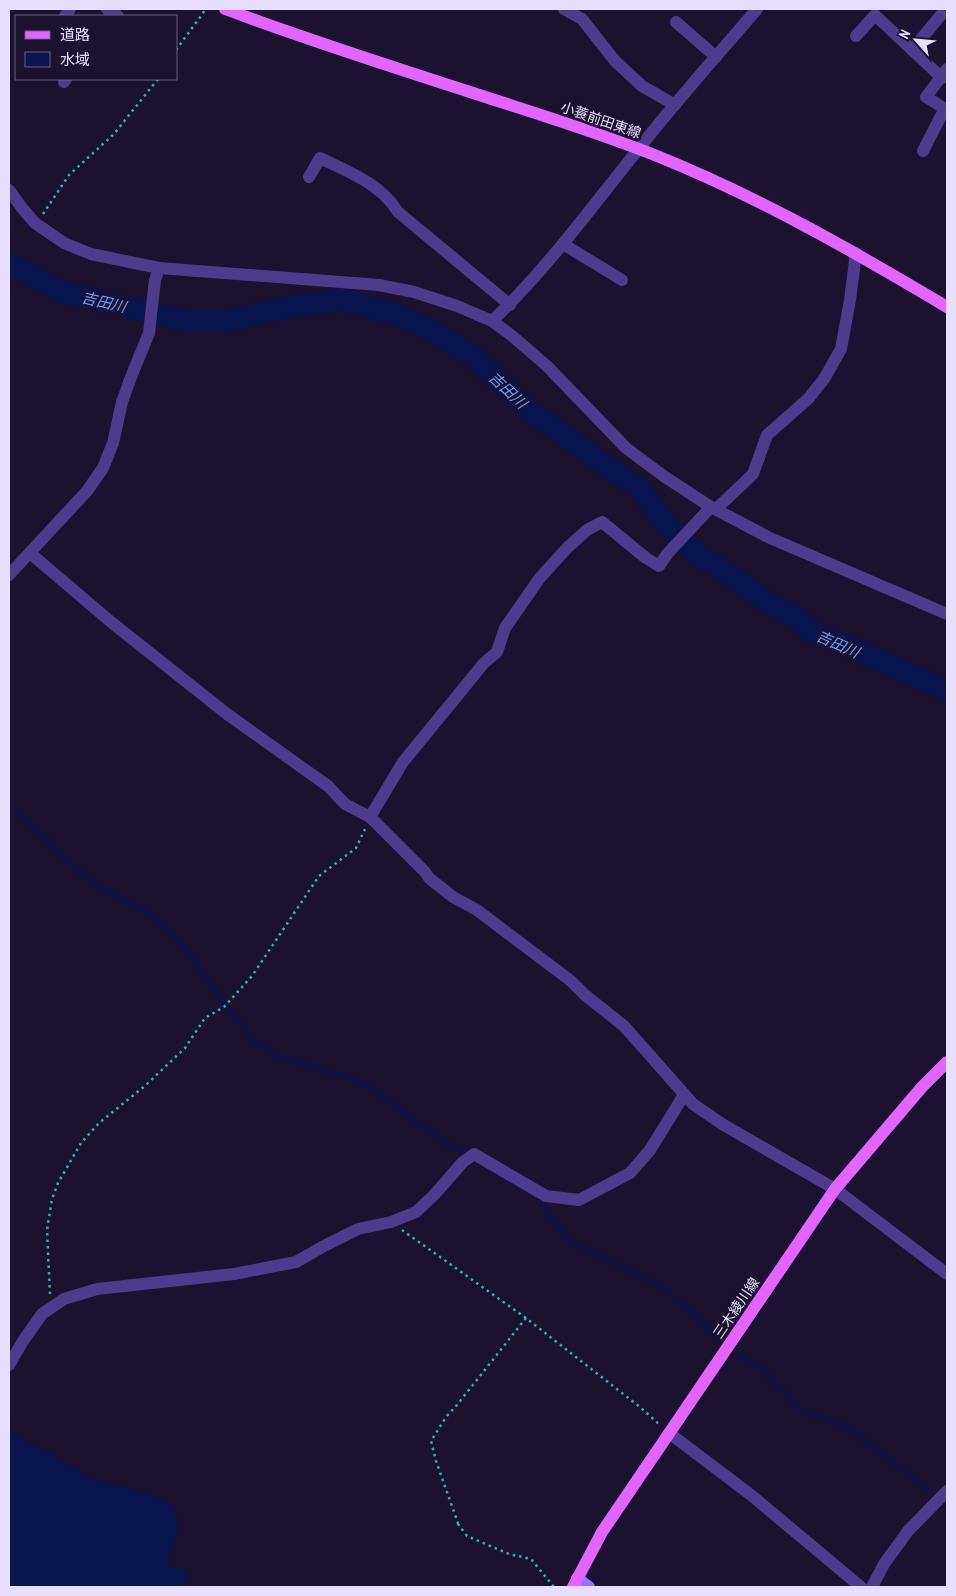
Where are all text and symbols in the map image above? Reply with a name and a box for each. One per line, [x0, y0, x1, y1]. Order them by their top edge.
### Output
legend [15, 15, 178, 80]
north arrow [891, 15, 941, 65]
text: 道路 [60, 25, 90, 44]
text: N [895, 27, 914, 42]
text: 水域 [60, 50, 90, 69]
street label: 小蓑前田東線 [558, 98, 644, 142]
water label: 吉田川 [80, 288, 130, 317]
water label: 吉田川 [485, 368, 532, 414]
water label: 吉田川 [814, 626, 864, 663]
street label: 三木綾川線 [709, 1274, 763, 1342]

